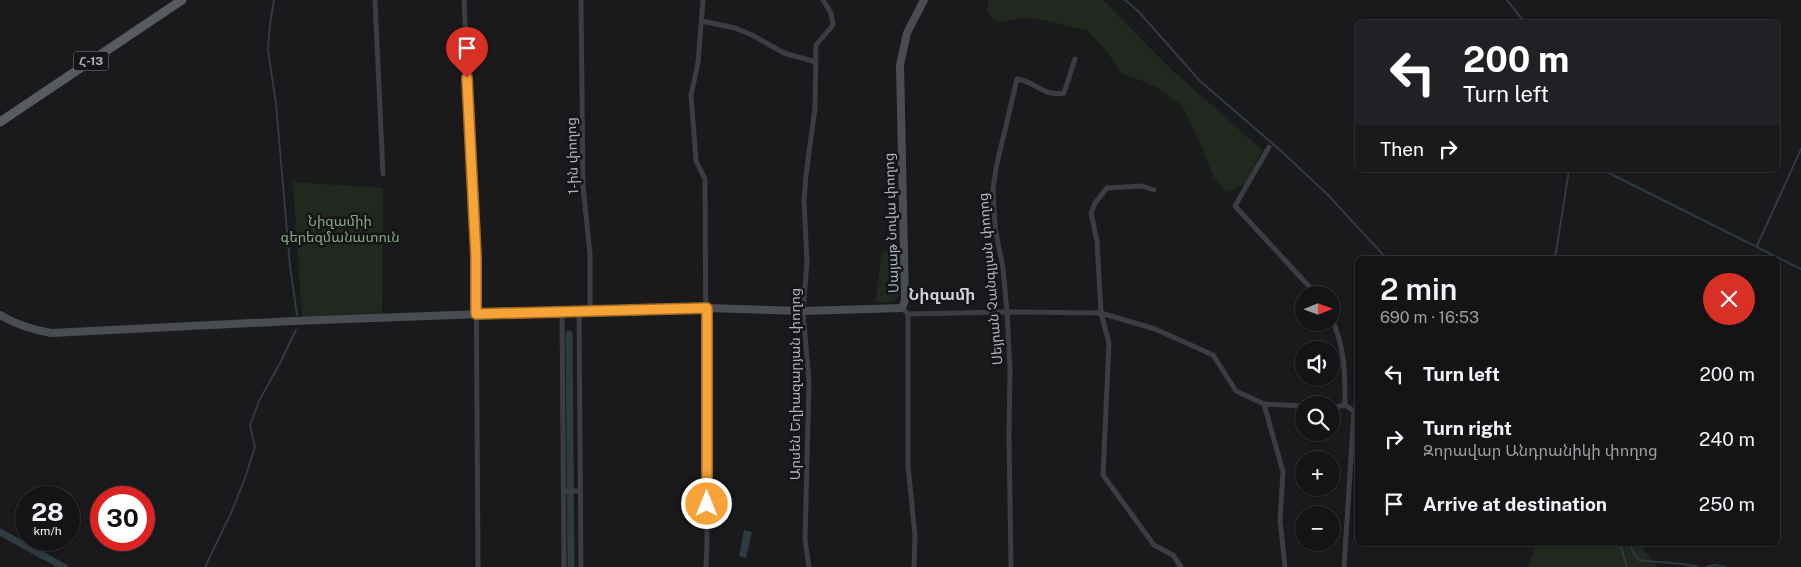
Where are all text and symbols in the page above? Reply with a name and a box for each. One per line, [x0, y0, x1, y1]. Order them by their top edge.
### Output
pin [446, 27, 488, 78]
icon: arrive [453, 34, 481, 62]
text: 200 m [1463, 39, 1569, 80]
icon: left [1380, 40, 1445, 105]
road number: Հ-13 [74, 51, 108, 70]
text: Turn left [1463, 81, 1549, 107]
street label: 1-ին փողոց [563, 117, 581, 195]
icon: right [1434, 135, 1462, 163]
text: Then [1380, 138, 1424, 160]
street label: Սայաթ Նովա փողոց [881, 153, 901, 293]
street label: Սեյրան Չանգլյան փողոց [974, 192, 1006, 366]
park label: Նիզամիի գերեզմանատուն [280, 213, 400, 245]
text: 2 min [1380, 271, 1457, 307]
button: close [1703, 273, 1755, 325]
district label: Նիզամի [909, 285, 975, 304]
north arrow [1295, 286, 1340, 331]
map controls [1295, 286, 1340, 551]
street label: Արսեն Եղիազարյան փողոց [787, 288, 803, 480]
text: 690 m · 16:53 [1380, 308, 1479, 327]
button: sound [1295, 341, 1340, 386]
icon: left [1380, 360, 1408, 388]
text: Turn left [1423, 363, 1500, 385]
text: 200 m [1699, 363, 1755, 385]
button: search [1295, 396, 1340, 441]
text: Turn right [1423, 417, 1512, 439]
icon: right [1380, 425, 1408, 453]
text: 240 m [1699, 428, 1755, 450]
text: Զորավար Անդրանիկի փողոց [1423, 441, 1658, 460]
button: + [1295, 451, 1340, 496]
position arrow [680, 477, 732, 529]
speed limit sign: 30 [90, 486, 155, 551]
icon: arrive [1380, 490, 1408, 518]
text: Arrive at destination [1423, 493, 1607, 515]
text: 250 m [1699, 493, 1755, 515]
text: 28 [31, 497, 64, 527]
button: − [1295, 506, 1340, 551]
text: km/h [33, 524, 62, 538]

